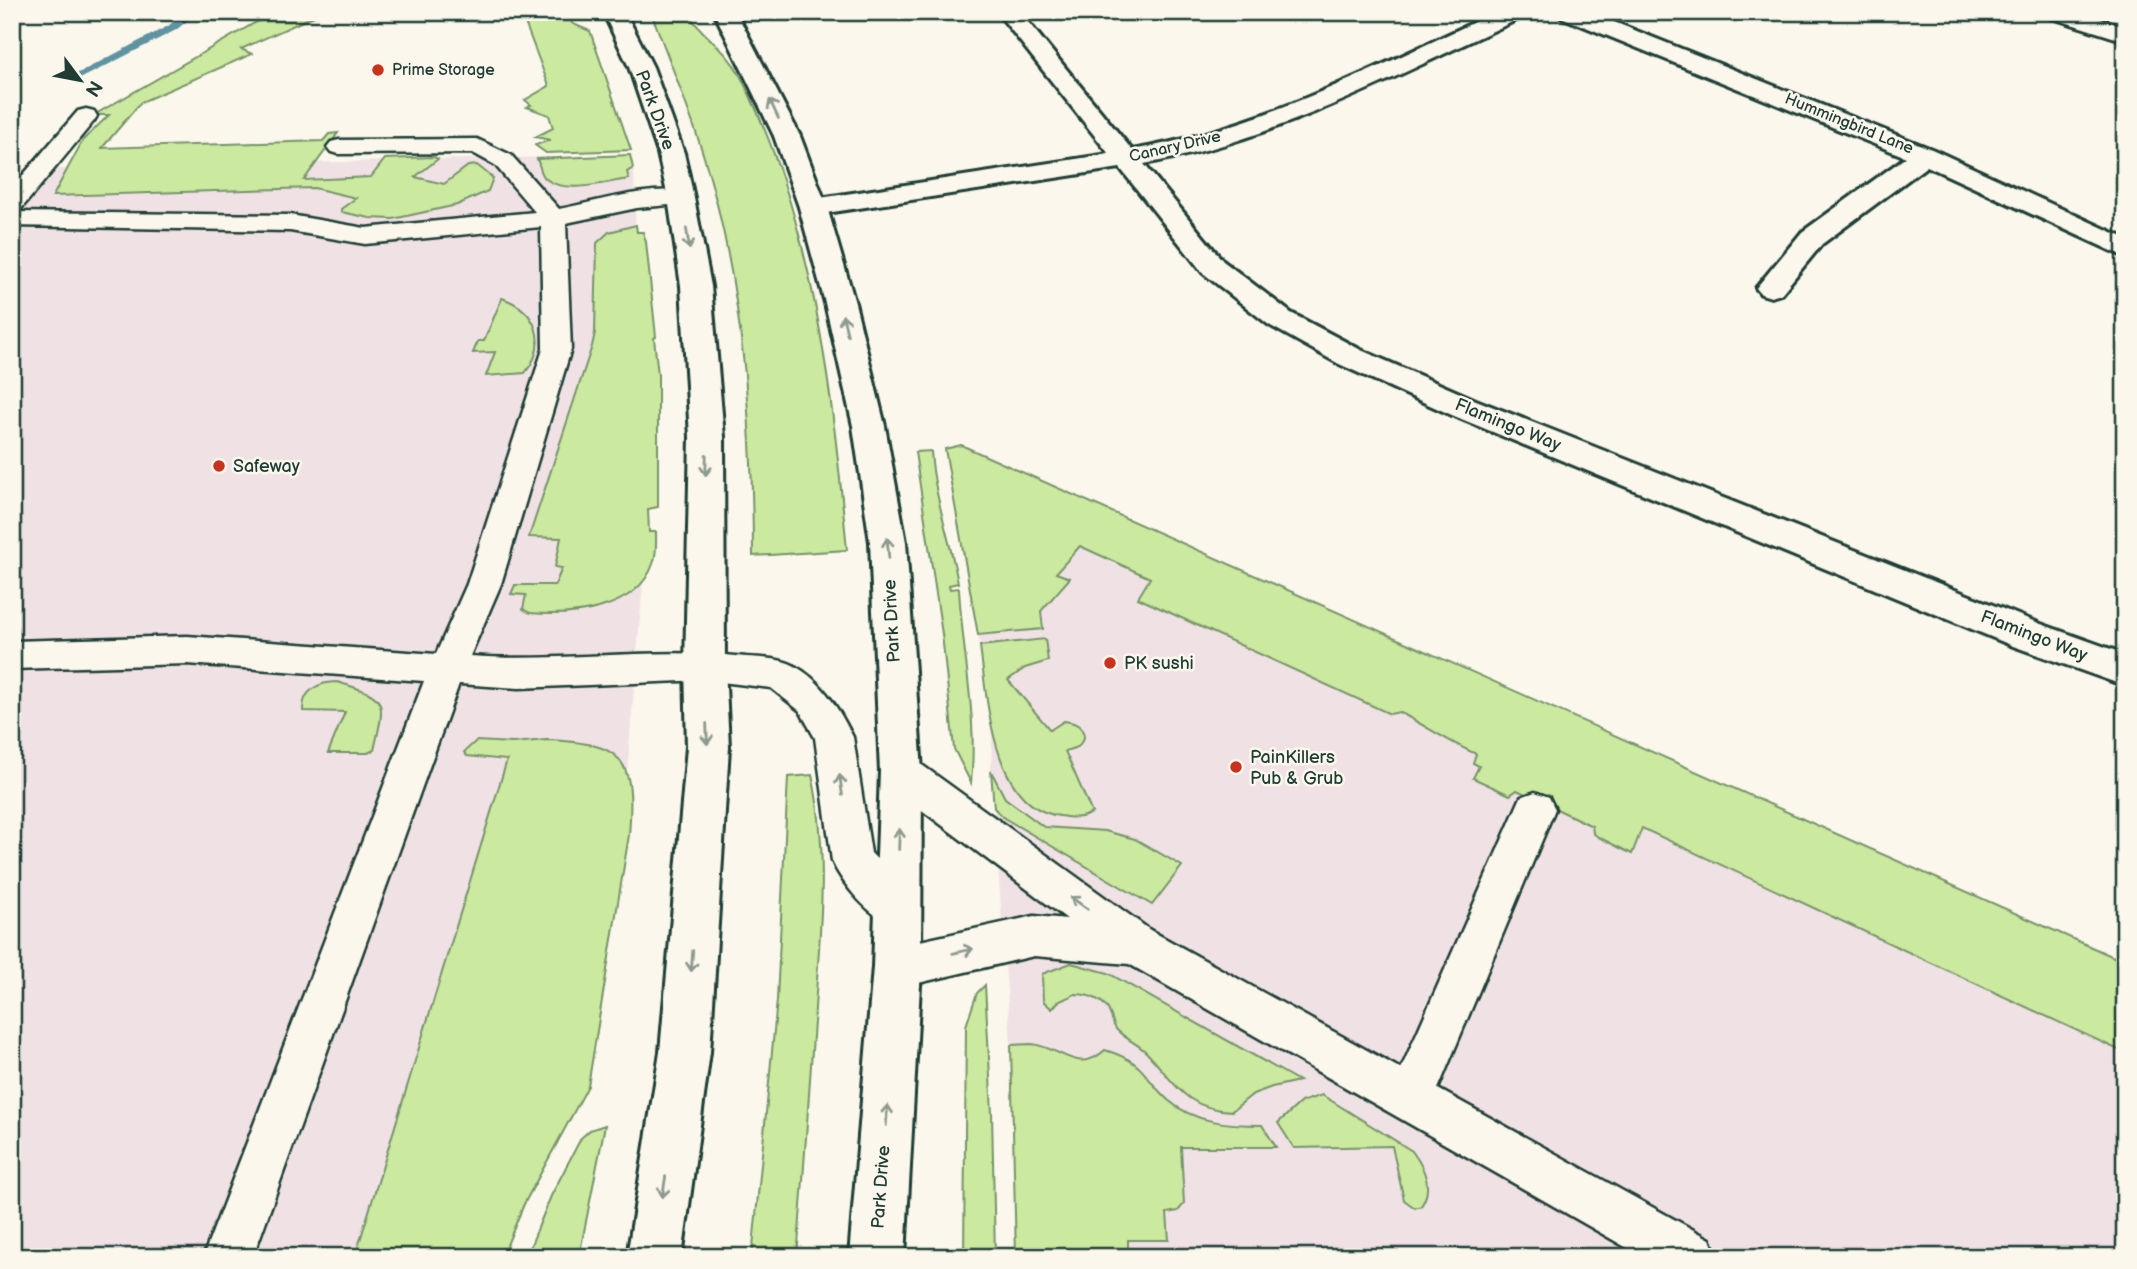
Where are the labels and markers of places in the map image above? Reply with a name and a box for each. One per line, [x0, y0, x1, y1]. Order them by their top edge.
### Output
place label: Prime Storage [392, 61, 495, 80]
marker: Prime Storage [370, 62, 386, 78]
place label: Safeway [233, 456, 301, 477]
marker: Safeway [211, 458, 227, 474]
place label: PK sushi [1124, 653, 1194, 674]
marker: PK sushi [1102, 655, 1118, 671]
place label: PainKillers Pub & Grub [1250, 747, 1343, 789]
marker: PainKillers Pub & Grub [1228, 759, 1244, 775]

